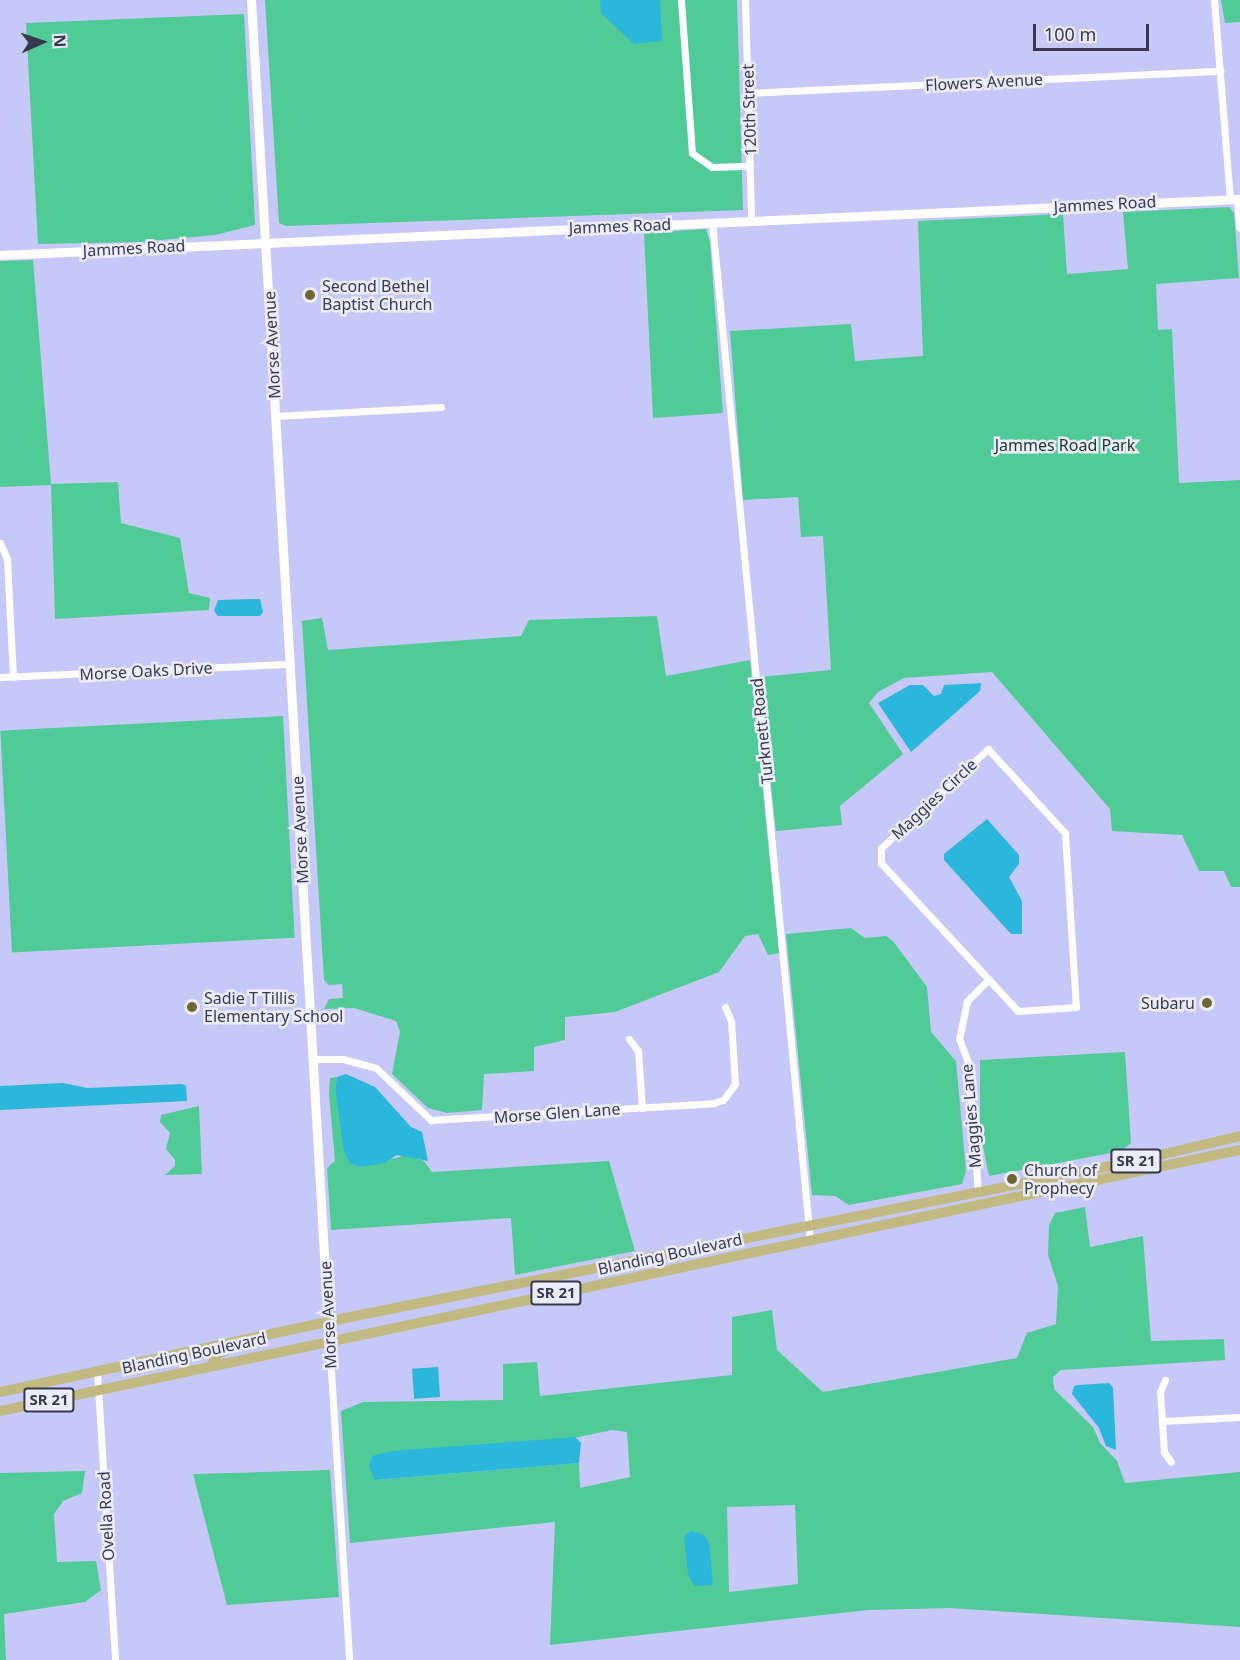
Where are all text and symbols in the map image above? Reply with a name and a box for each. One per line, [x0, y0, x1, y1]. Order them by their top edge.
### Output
north arrow [12, 12, 72, 72]
scale bar [1036, 12, 1152, 50]
text: 100 m [1044, 22, 1096, 46]
text: N [49, 34, 71, 48]
street label: 120th Street [738, 64, 760, 156]
street label: Flowers Avenue [925, 69, 1043, 95]
street label: Jammes Road [1053, 192, 1157, 216]
street label: Jammes Road [568, 215, 672, 237]
street label: Jammes Road [82, 236, 186, 260]
place label: Second Bethel Baptist Church [322, 276, 432, 314]
marker: Second Bethel Baptist Church [303, 288, 317, 302]
street label: Morse Avenue [260, 291, 284, 399]
park label: Jammes Road Park [995, 435, 1135, 455]
street label: Morse Oaks Drive [79, 658, 213, 684]
street label: Turknett Road [747, 677, 777, 785]
street label: Maggies Circle [887, 755, 981, 843]
street label: Morse Avenue [288, 776, 312, 884]
place label: Sadie T Tillis Elementary School [204, 988, 343, 1026]
place label: Subaru [1141, 993, 1195, 1013]
marker: Subaru [1200, 996, 1214, 1010]
marker: Sadie T Tillis Elementary School [185, 1000, 199, 1014]
street label: Maggies Lane [957, 1063, 985, 1169]
street label: Morse Glen Lane [493, 1099, 621, 1127]
road number: SR 21 [1109, 1149, 1163, 1173]
place label: Church of Prophecy [1024, 1160, 1097, 1198]
marker: Church of Prophecy [1005, 1172, 1019, 1186]
street label: Blanding Boulevard [596, 1229, 744, 1279]
street label: Morse Avenue [316, 1261, 340, 1369]
road number: SR 21 [529, 1281, 583, 1305]
street label: Blanding Boulevard [120, 1328, 268, 1378]
road number: SR 21 [22, 1388, 76, 1412]
street label: Ovella Road [94, 1471, 118, 1561]

